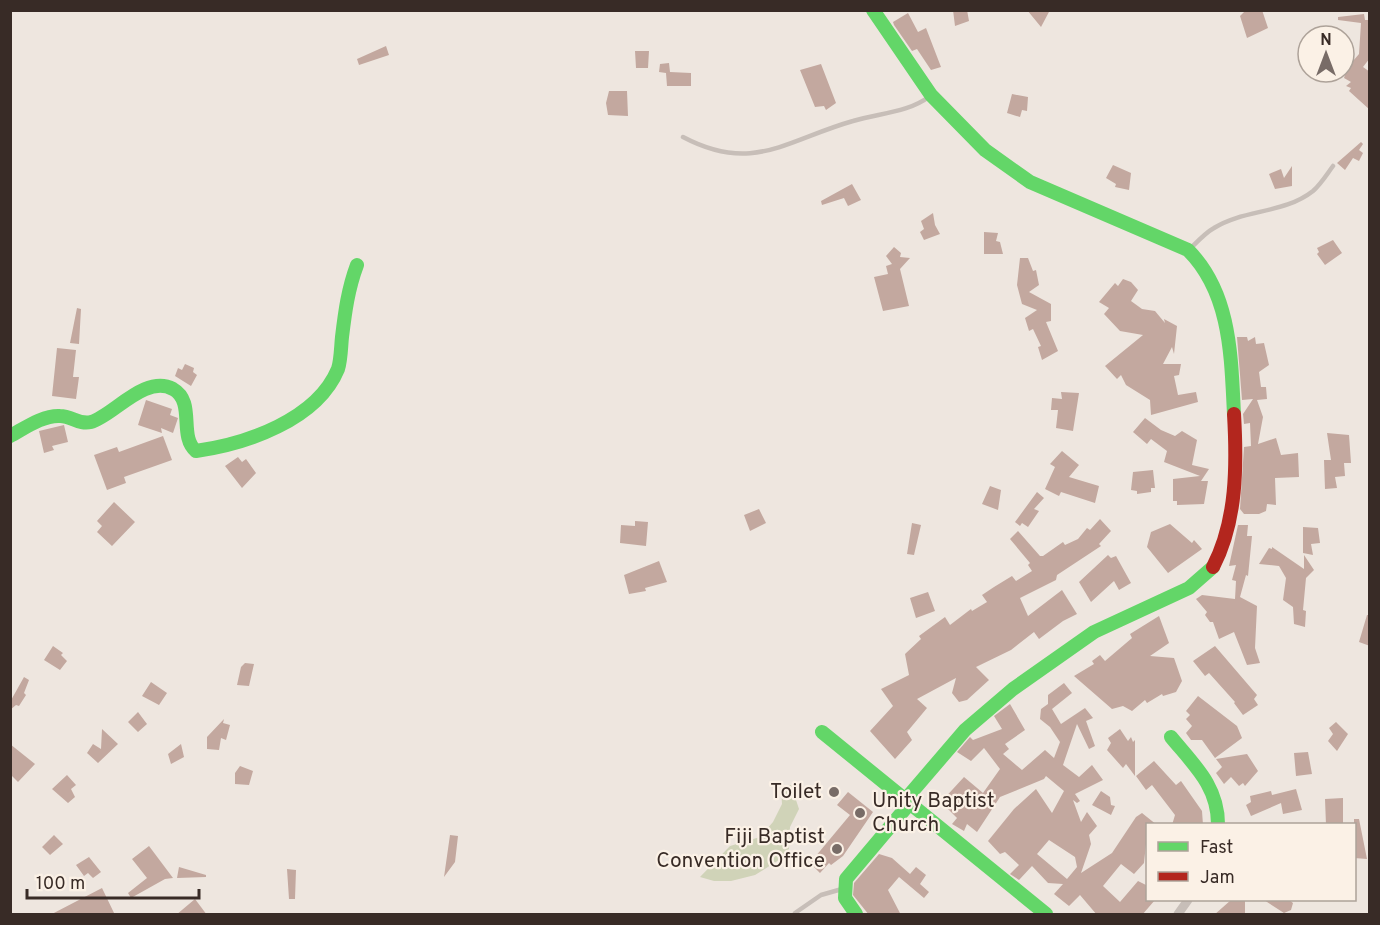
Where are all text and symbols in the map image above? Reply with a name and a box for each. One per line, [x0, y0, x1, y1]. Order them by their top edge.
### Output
north arrow [1296, 24, 1356, 84]
text: N [1320, 31, 1332, 51]
place label: Toilet [770, 779, 822, 806]
marker: Toilet [827, 785, 841, 799]
place label: Unity Baptist Church [872, 788, 995, 839]
marker: Unity Baptist Church [853, 806, 867, 820]
legend [1146, 823, 1356, 901]
place label: Fiji Baptist Convention Office [656, 824, 825, 875]
text: Fast [1200, 837, 1233, 860]
marker: Fiji Baptist Convention Office [830, 842, 844, 856]
scale bar [27, 862, 200, 900]
text: Jam [1200, 867, 1235, 890]
text: 100 m [36, 873, 85, 896]

